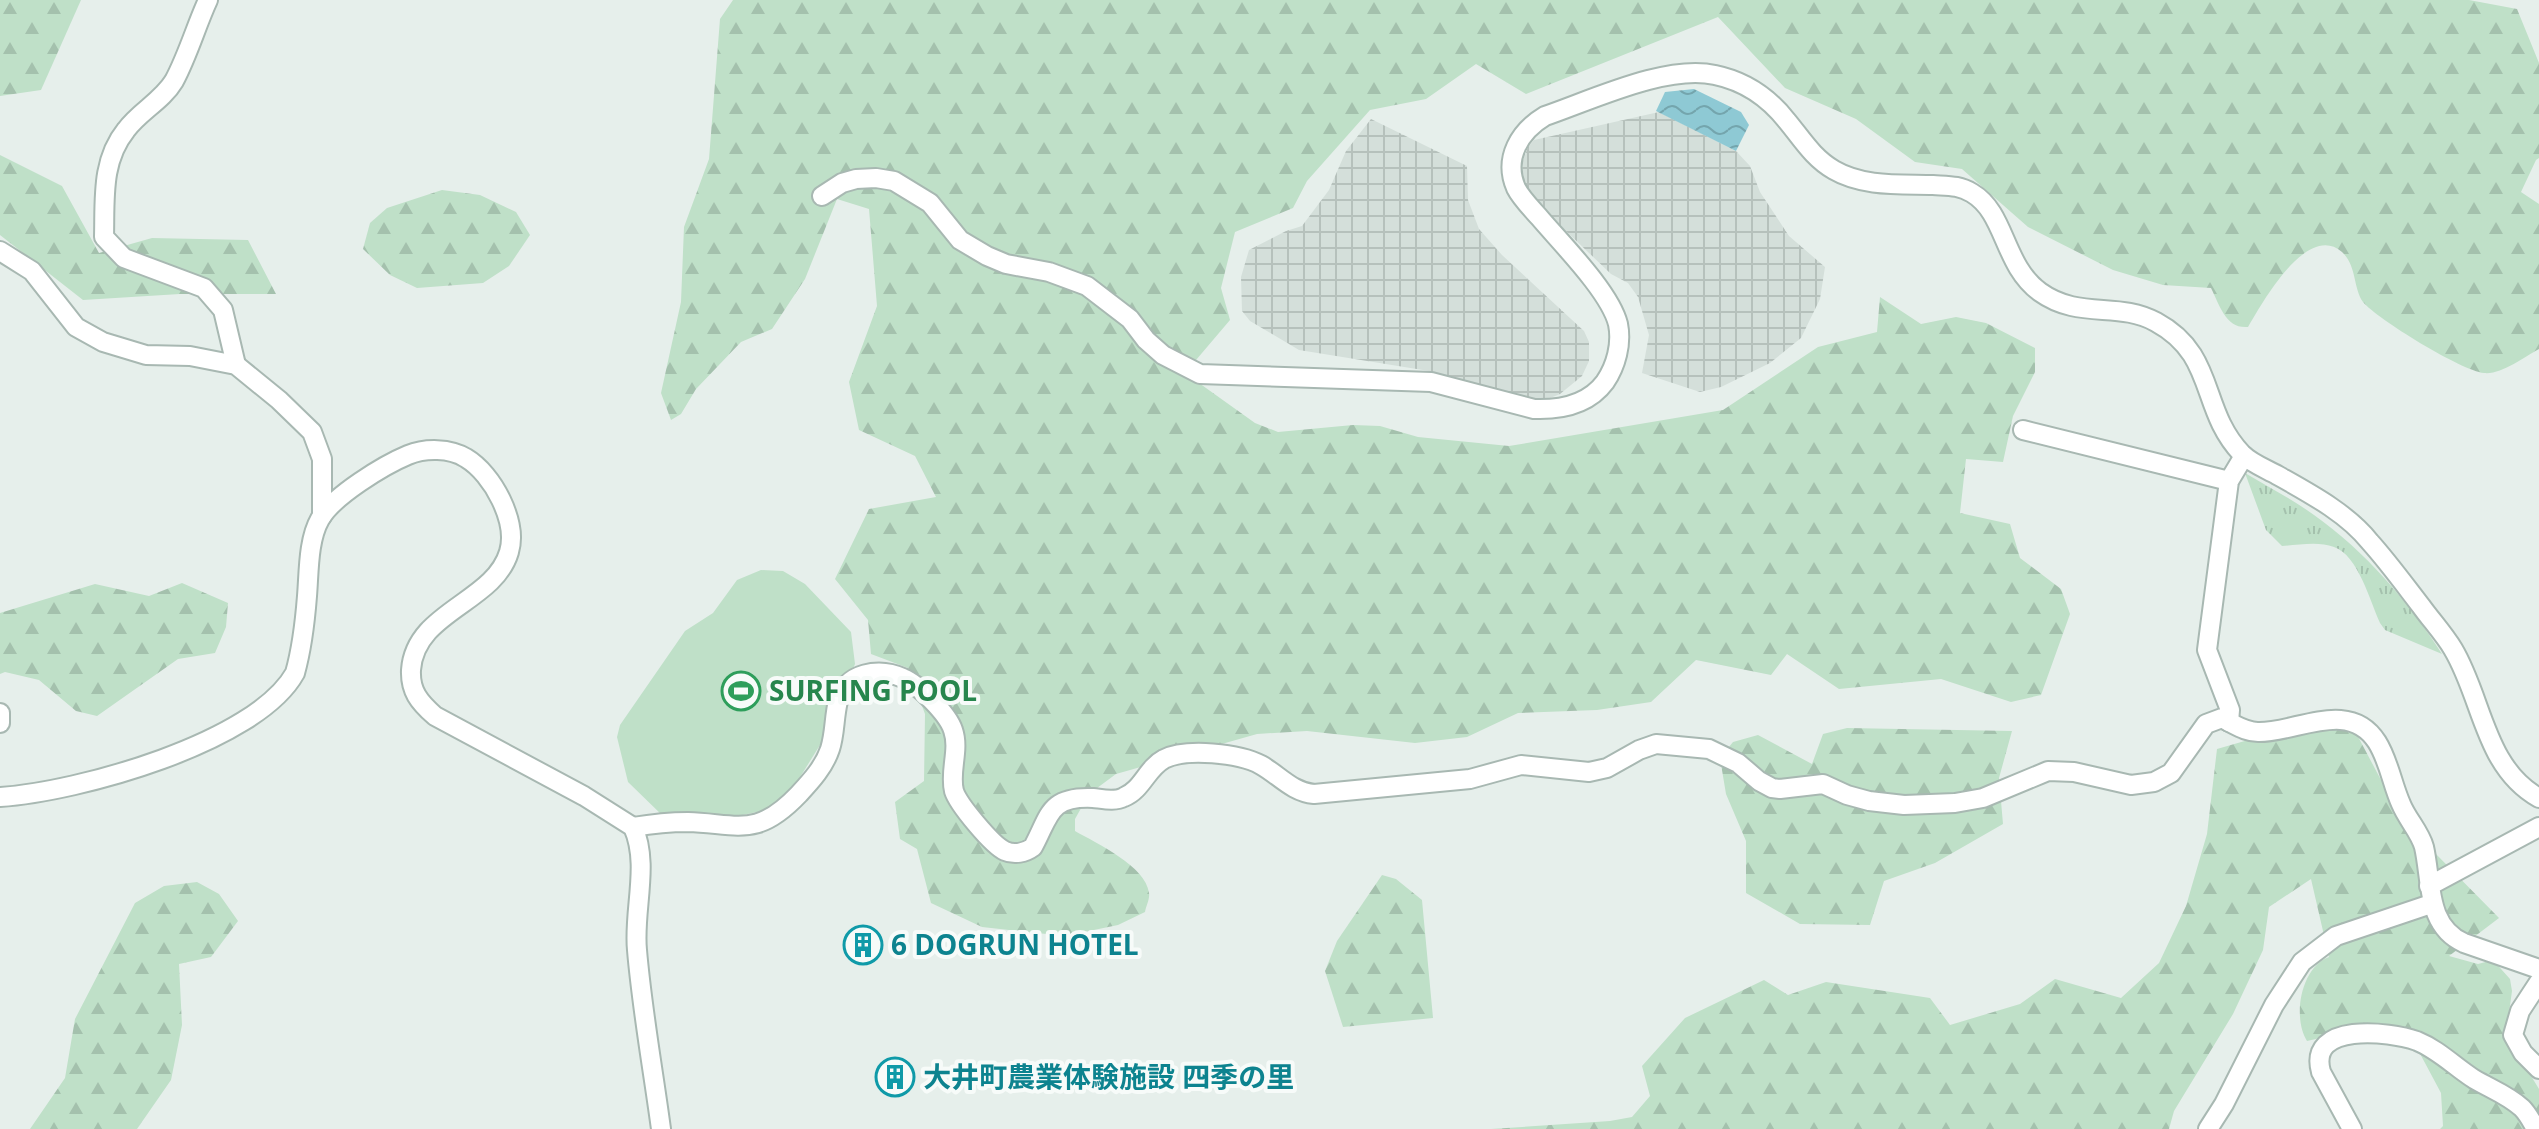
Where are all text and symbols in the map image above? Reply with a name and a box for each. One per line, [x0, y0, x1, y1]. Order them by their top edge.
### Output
sports icon: SURFING POOL [720, 670, 762, 712]
place label: SURFING POOL [769, 671, 977, 709]
building icon: 6 DOGRUN HOTEL [842, 924, 884, 966]
place label: 6 DOGRUN HOTEL [891, 925, 1139, 963]
building icon: 大井町農業体験施設 四季の里 [874, 1056, 916, 1098]
place label: 大井町農業体験施設 四季の里 [923, 1057, 1294, 1095]

